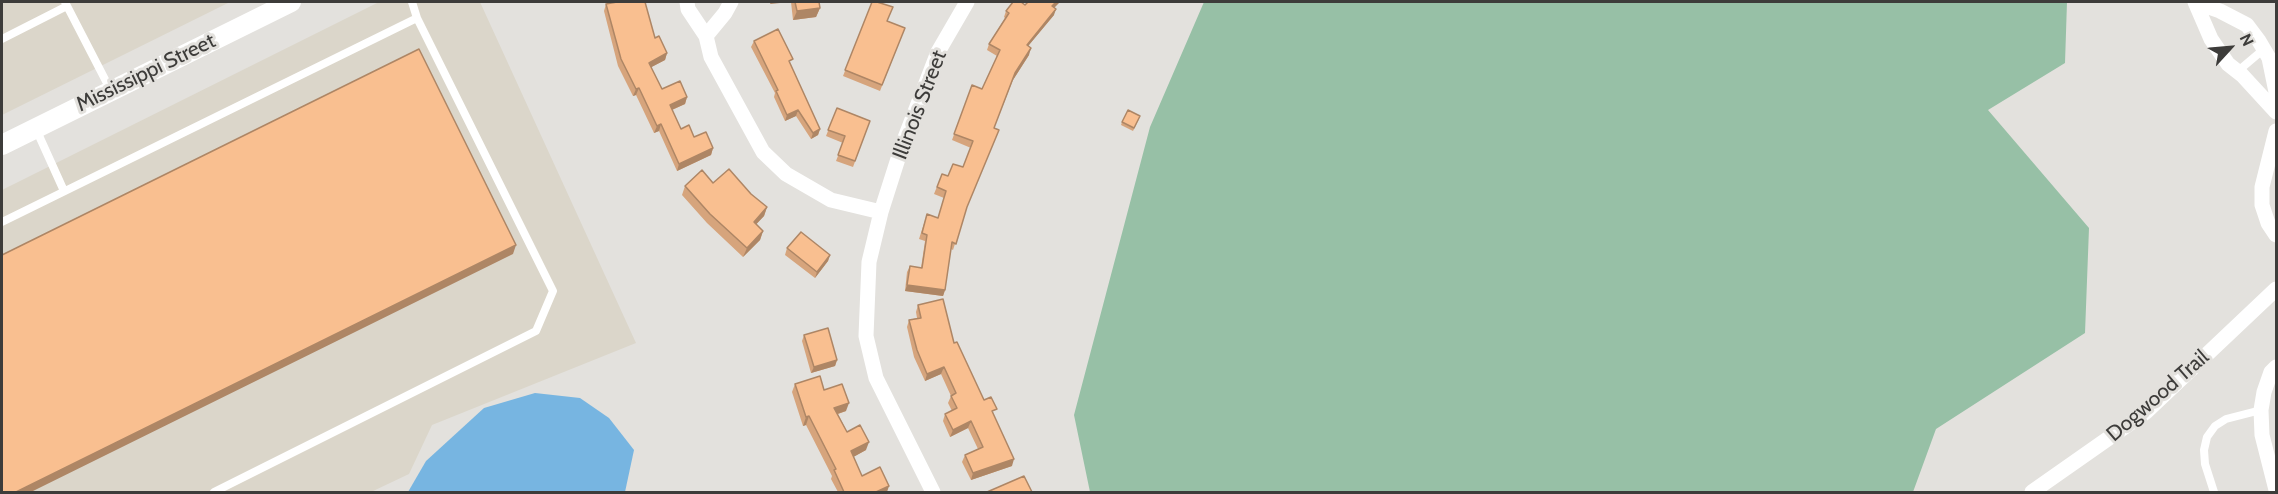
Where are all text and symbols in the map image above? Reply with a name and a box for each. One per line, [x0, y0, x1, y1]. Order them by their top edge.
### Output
north arrow [2200, 18, 2260, 78]
street label: Mississippi Street [72, 28, 220, 118]
text: N [2236, 31, 2258, 49]
street label: Illinois Street [888, 47, 952, 163]
street label: Dogwood Trail [2102, 345, 2214, 447]

